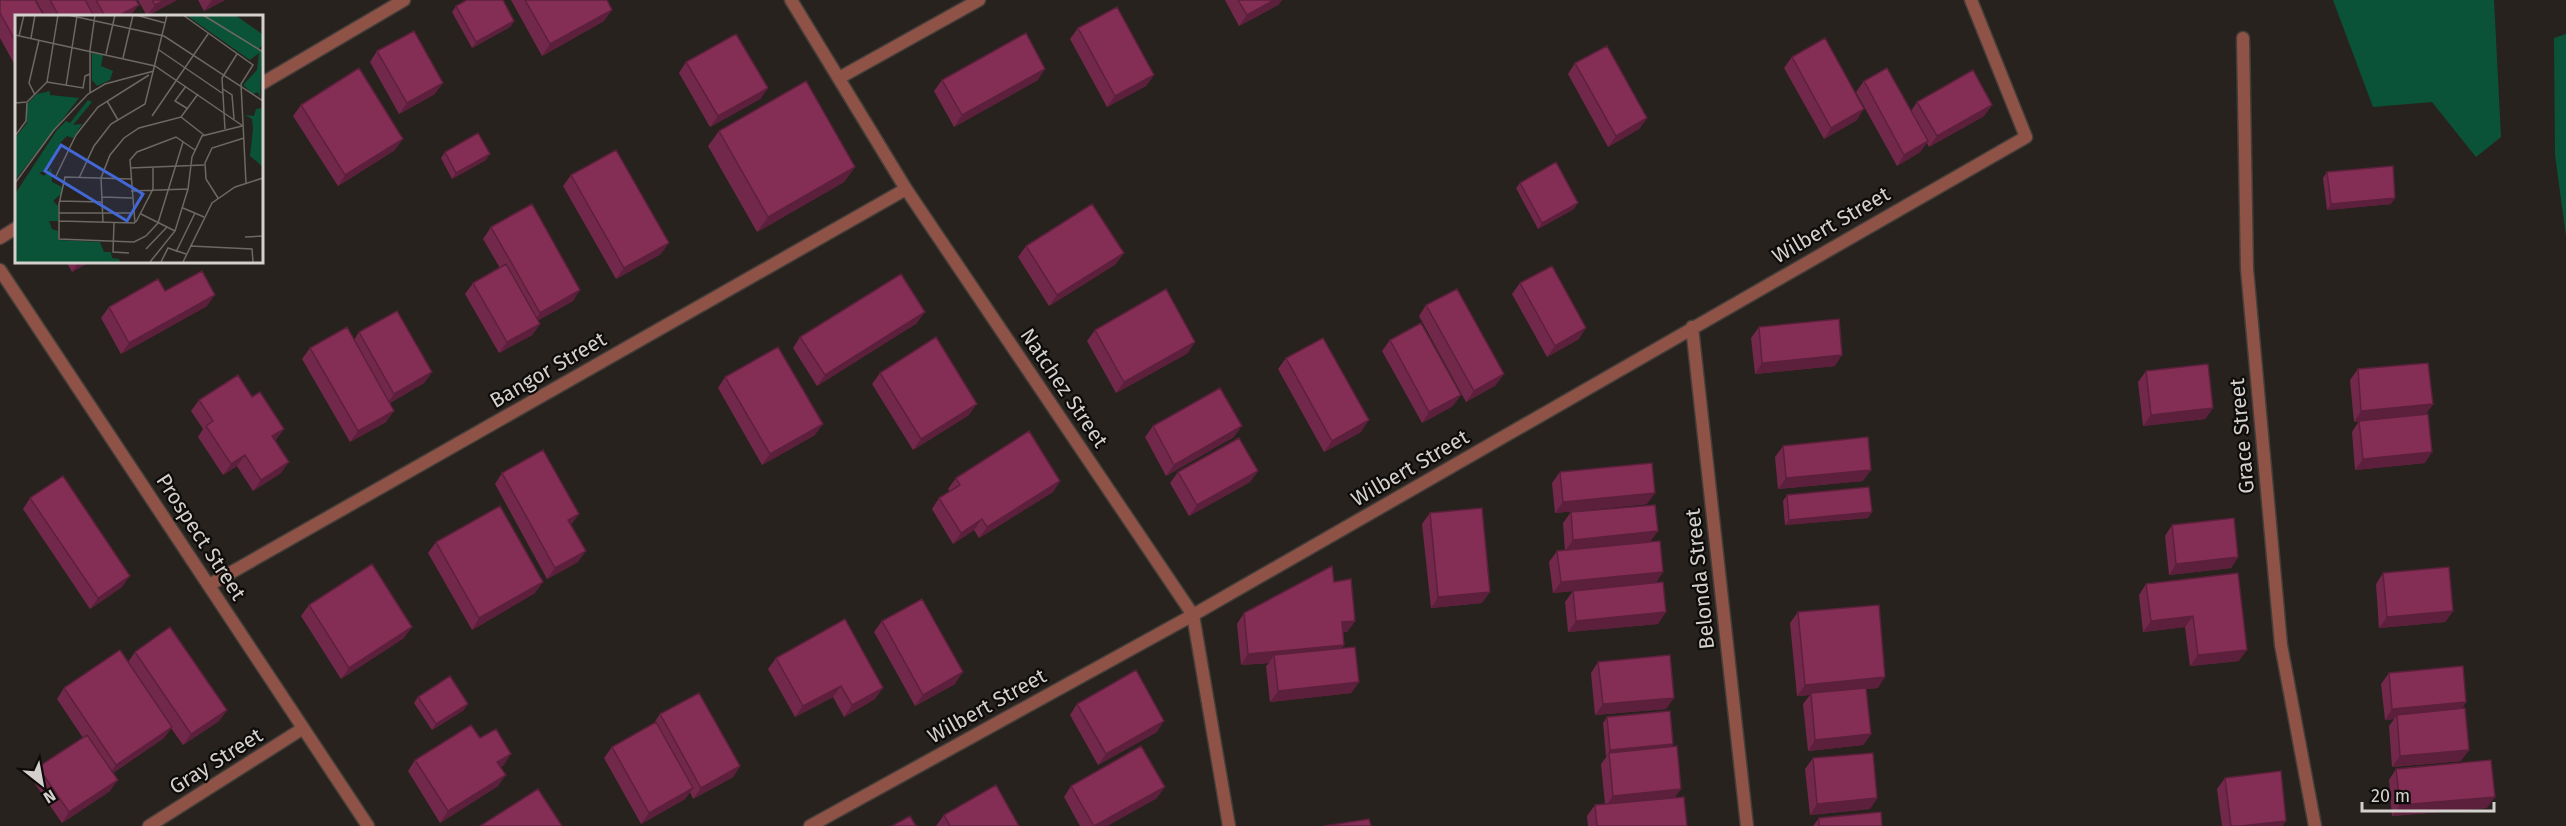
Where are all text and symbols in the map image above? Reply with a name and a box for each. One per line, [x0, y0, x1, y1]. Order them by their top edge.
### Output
inset map [15, 15, 262, 262]
street label: Wilbert Street [1768, 181, 1895, 269]
street label: Natchez Street [1015, 323, 1114, 453]
street label: Bangor Street [485, 326, 611, 414]
street label: Grace Street [2224, 377, 2260, 495]
street label: Wilbert Street [1347, 424, 1474, 512]
street label: Prospect Street [151, 469, 252, 605]
street label: Belonda Street [1680, 507, 1720, 651]
street label: Wilbert Street [923, 663, 1051, 749]
street label: Gray Street [165, 722, 268, 800]
north arrow [12, 754, 72, 814]
scale bar [2362, 775, 2494, 813]
text: 20 m [2371, 785, 2410, 807]
text: N [40, 786, 59, 807]

